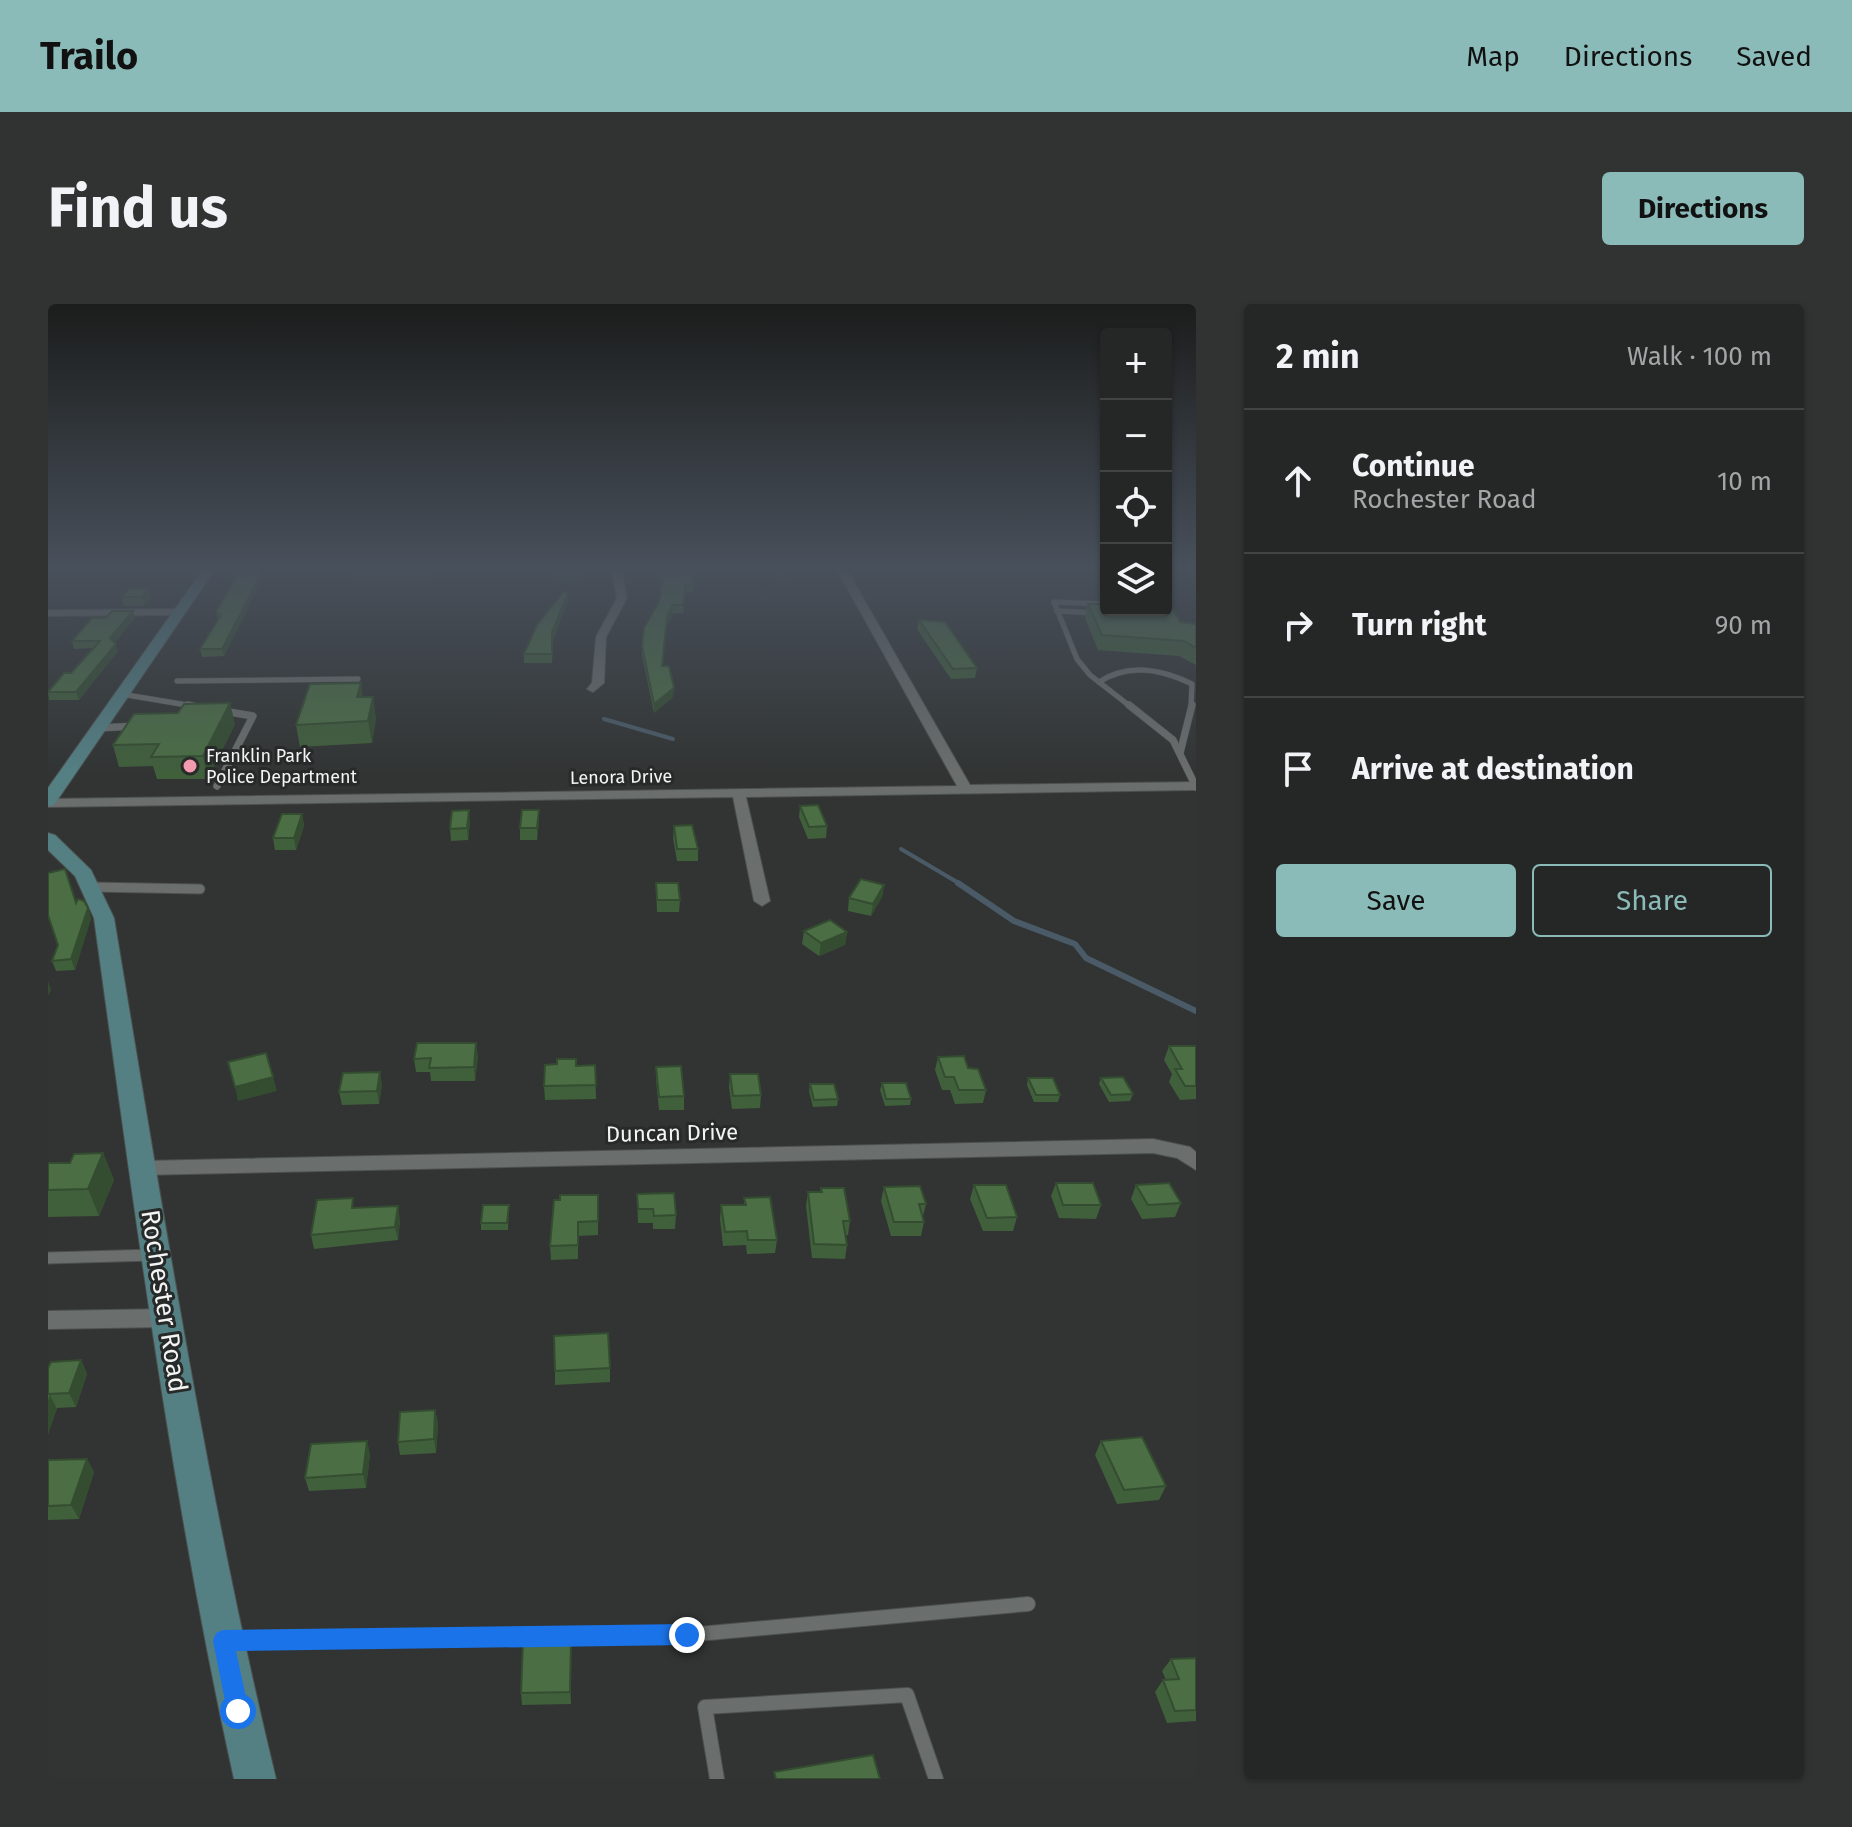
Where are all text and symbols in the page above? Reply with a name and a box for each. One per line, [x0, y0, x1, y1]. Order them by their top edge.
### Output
text: Trailo [40, 33, 138, 79]
text: Map [1466, 40, 1520, 73]
text: Directions [1564, 40, 1692, 73]
text: Saved [1736, 40, 1812, 73]
button: Directions [1602, 172, 1804, 245]
text: Find us [48, 175, 228, 242]
map controls [1100, 328, 1172, 616]
button: + [1100, 328, 1172, 400]
text: 2 min [1276, 336, 1360, 377]
text: Walk · 100 m [1627, 341, 1772, 372]
button: − [1100, 400, 1172, 472]
text: Continue [1352, 448, 1475, 484]
icon: ahead [1276, 459, 1320, 503]
text: 10 m [1717, 466, 1772, 497]
button: locate [1100, 472, 1172, 544]
text: Rochester Road [1352, 484, 1537, 515]
button: layers [1100, 544, 1172, 616]
icon: right [1276, 603, 1320, 647]
text: Turn right [1352, 607, 1487, 643]
text: 90 m [1715, 610, 1772, 641]
place label: Franklin Park Police Department [206, 745, 358, 788]
icon: arrive [1276, 747, 1320, 791]
text: Arrive at destination [1352, 751, 1634, 787]
marker: Franklin Park Police Department [181, 757, 199, 775]
street label: Lenora Drive [570, 765, 672, 789]
button: Save [1276, 864, 1516, 937]
button: Share [1532, 864, 1772, 937]
street label: Duncan Drive [606, 1118, 738, 1148]
street label: Rochester Road [134, 1207, 194, 1395]
route end [669, 1617, 705, 1653]
route start [220, 1693, 256, 1729]

